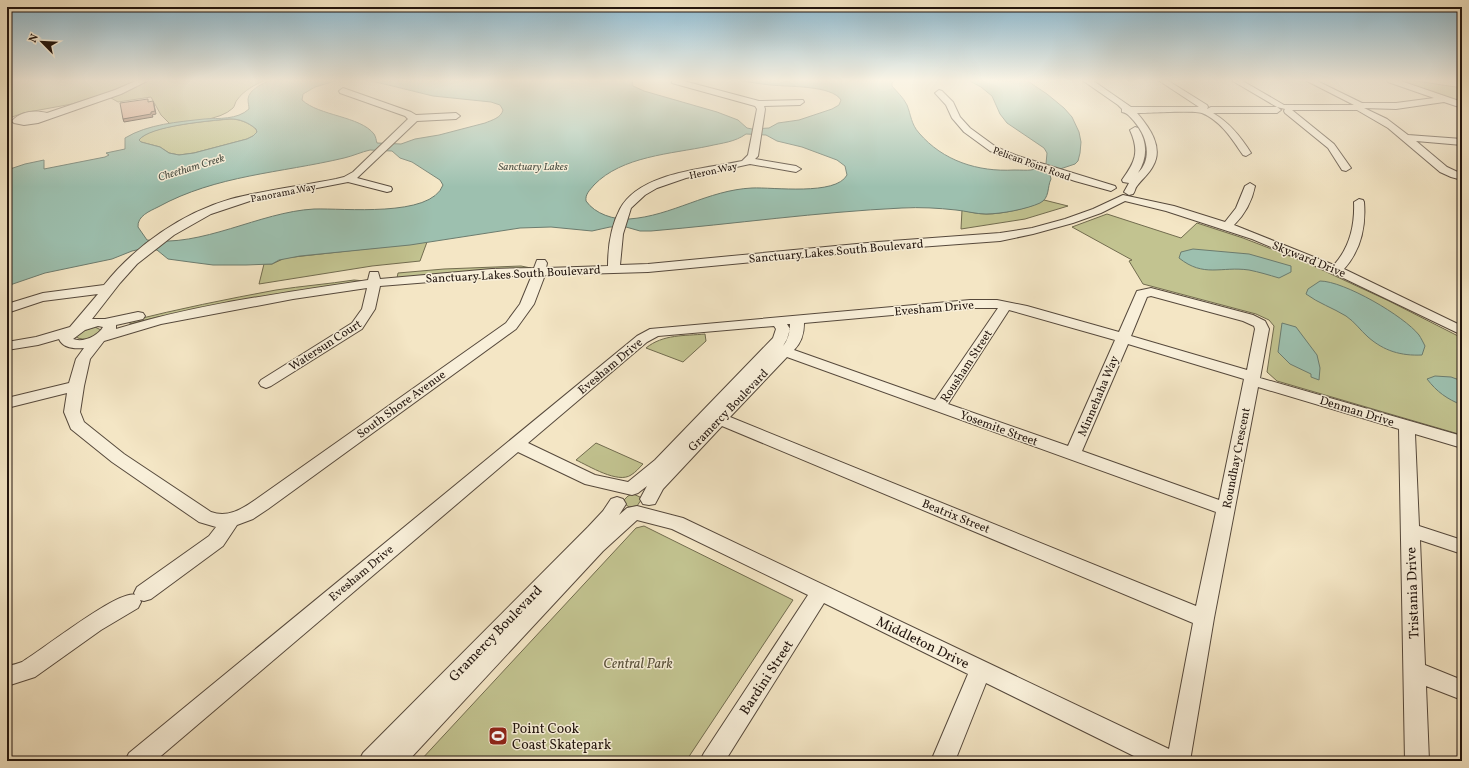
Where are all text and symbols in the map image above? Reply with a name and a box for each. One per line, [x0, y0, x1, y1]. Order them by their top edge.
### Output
north arrow [22, 22, 62, 62]
text: N [26, 32, 43, 45]
street label: Pelican Point Road [991, 143, 1073, 185]
water label: Cheetham Creek [156, 151, 227, 186]
street label: Heron Way [688, 159, 739, 183]
water label: Sanctuary Lakes [498, 160, 568, 175]
street label: Panorama Way [249, 180, 318, 206]
street label: Sanctuary Lakes South Boulevard [748, 236, 924, 268]
street label: Skyward Drive [1269, 238, 1348, 282]
street label: Sanctuary Lakes South Boulevard [425, 262, 601, 288]
street label: Evesham Drive [894, 298, 975, 320]
street label: Watersun Court [286, 316, 365, 375]
street label: Rousham Street [937, 327, 996, 406]
street label: Evesham Drive [575, 335, 647, 399]
street label: Minnehaha Way [1075, 353, 1123, 439]
street label: Gramercy Boulevard [685, 366, 772, 455]
street label: South Shore Avenue [354, 367, 449, 442]
street label: Denman Drive [1318, 393, 1396, 431]
street label: Roundhay Crescent [1219, 406, 1255, 510]
street label: Yosemite Street [958, 407, 1040, 450]
street label: Beatrix Street [919, 496, 992, 538]
street label: Evesham Drive [326, 542, 398, 606]
street label: Tristania Drive [1402, 546, 1425, 639]
street label: Gramercy Boulevard [445, 582, 547, 686]
street label: Middleton Drive [873, 613, 972, 674]
street label: Bardini Street [736, 637, 799, 719]
park label: Central Park [603, 655, 673, 674]
place label: Point Cook Coast Skatepark [512, 720, 612, 755]
sports icon: Point Cook Coast Skatepark [487, 725, 509, 747]

